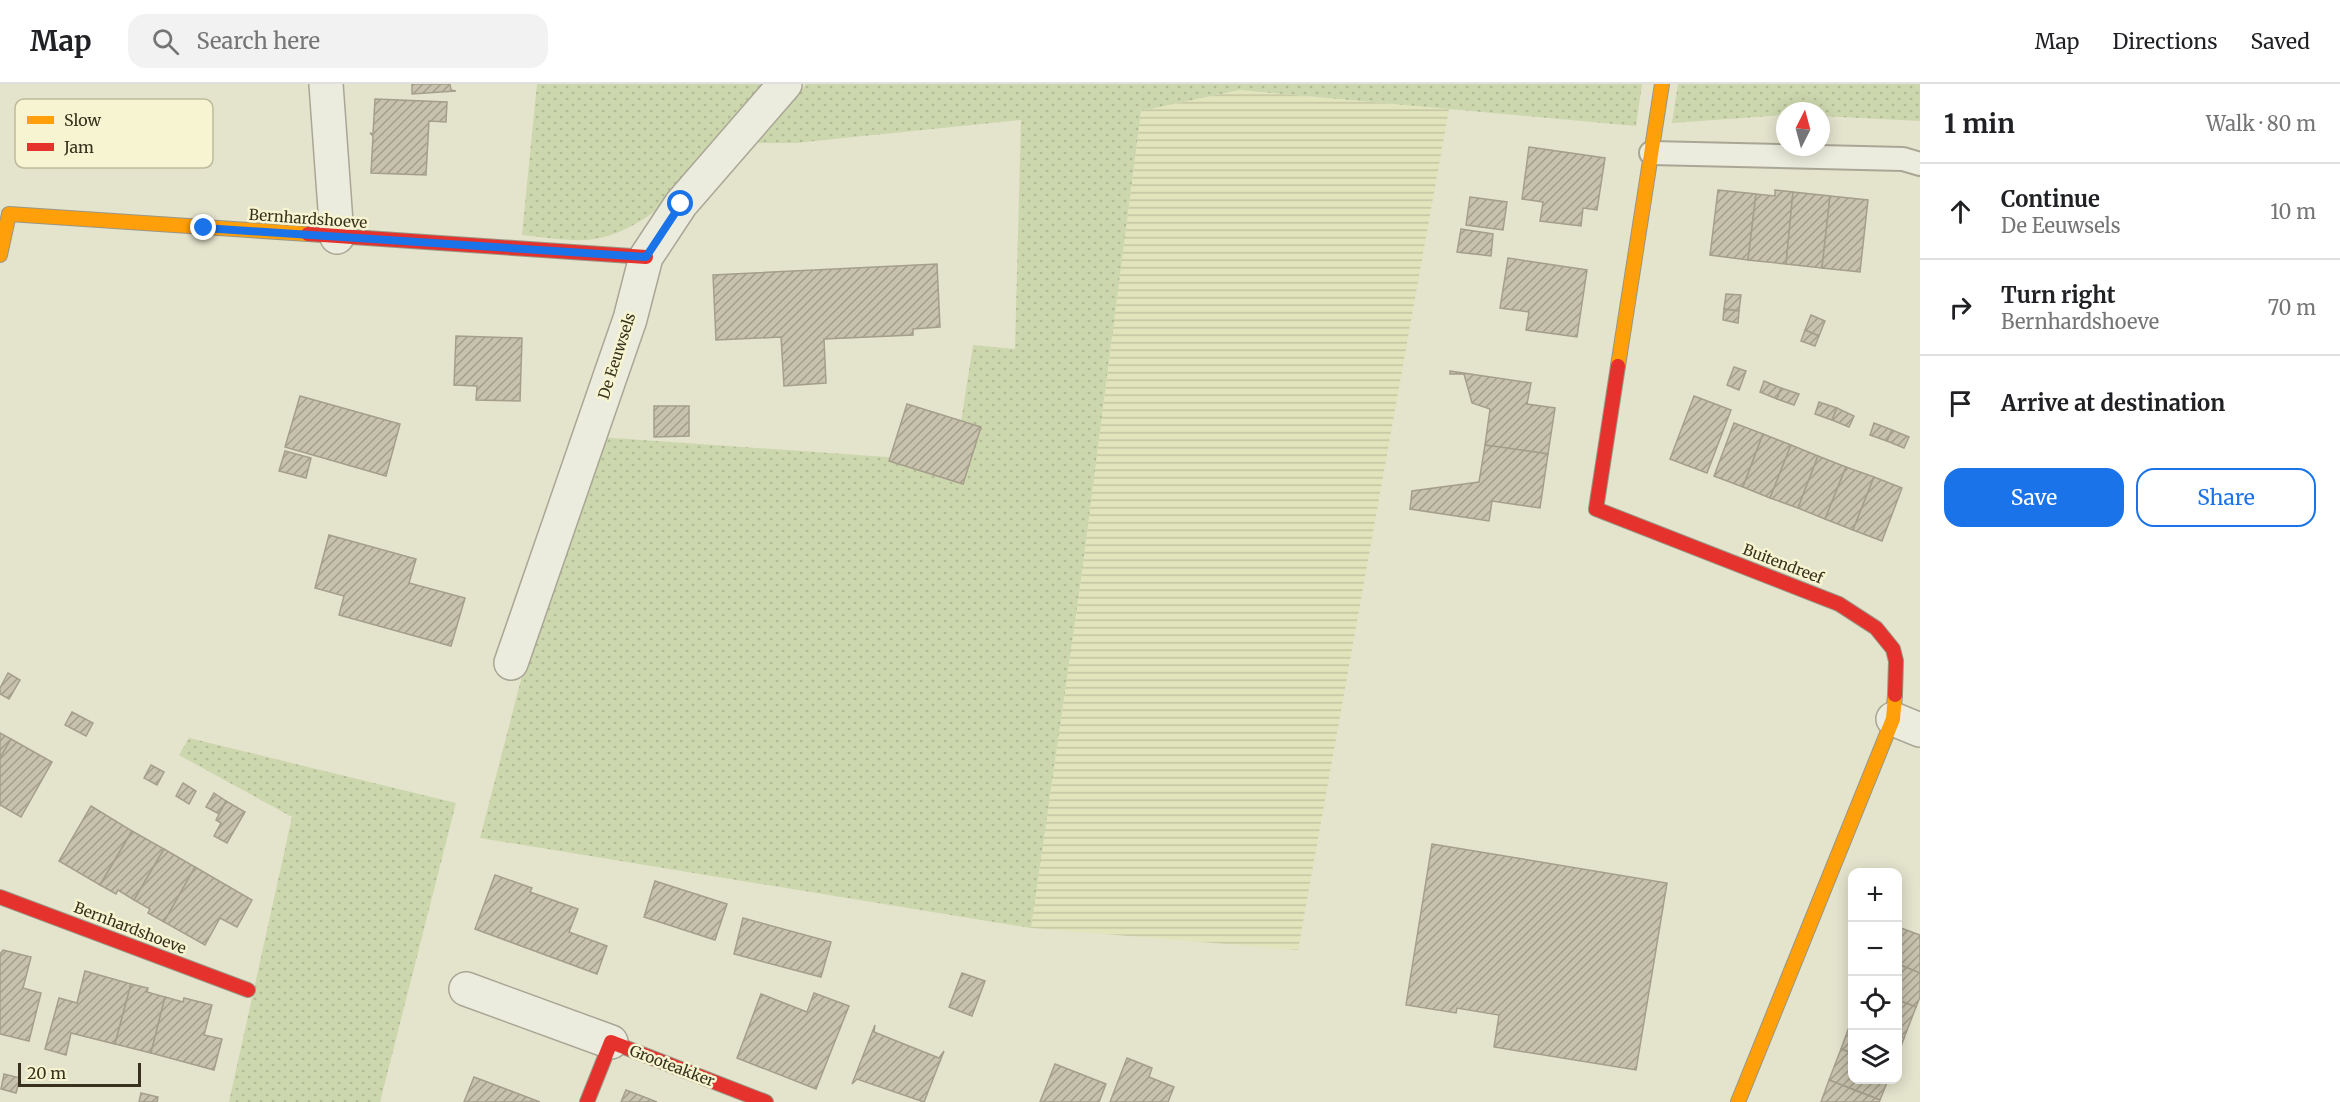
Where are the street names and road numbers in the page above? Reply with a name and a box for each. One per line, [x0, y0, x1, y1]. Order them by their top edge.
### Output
street label: Bernhardshoeve [248, 205, 368, 232]
street label: De Eeuwsels [594, 310, 639, 401]
street label: Buitendreef [1740, 540, 1827, 588]
street label: Bernhardshoeve [71, 897, 189, 958]
street label: Grooteakker [627, 1041, 718, 1091]

